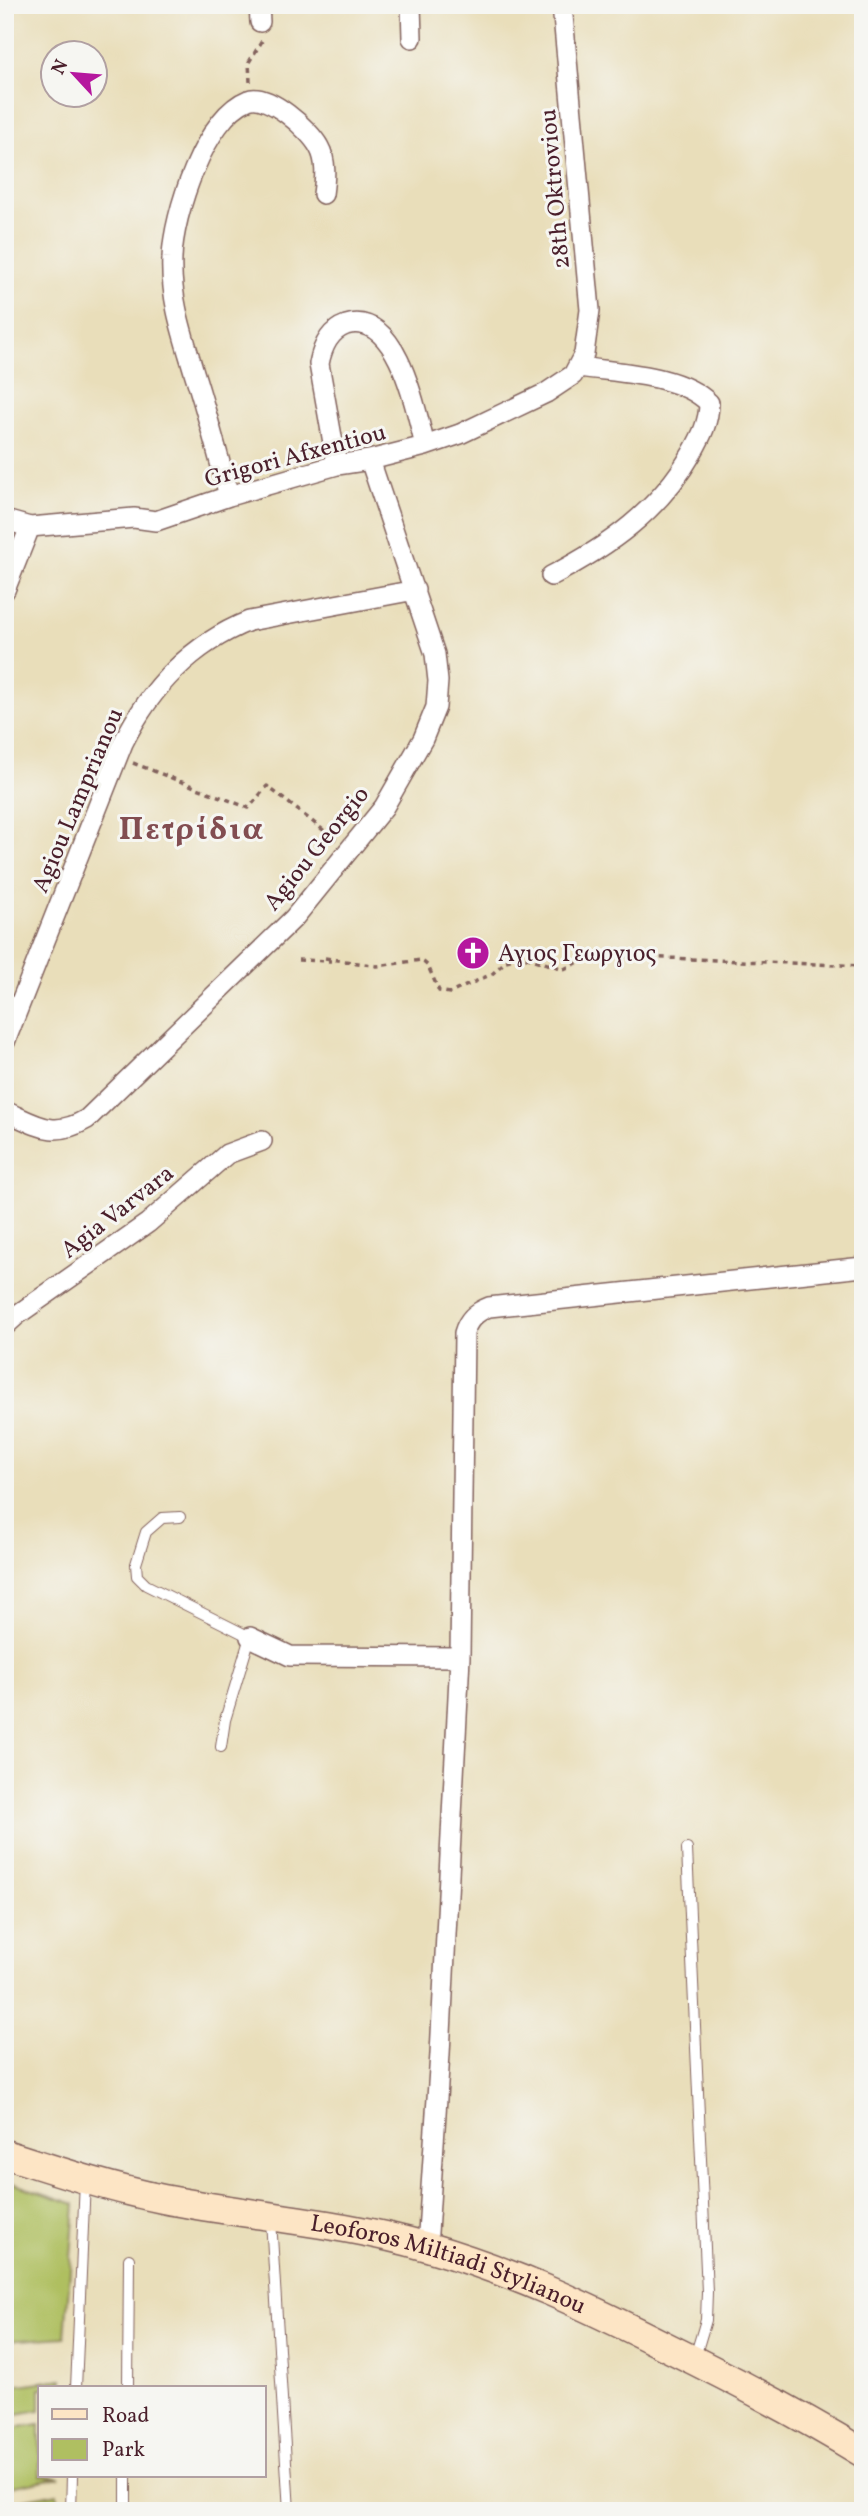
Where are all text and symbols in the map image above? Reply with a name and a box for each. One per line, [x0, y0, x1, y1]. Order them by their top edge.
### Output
north arrow [38, 38, 108, 108]
text: N [46, 55, 75, 79]
street label: 28th Oktroviou [532, 107, 580, 270]
street label: Grigori Afxentiou [201, 416, 390, 498]
street label: Agiou Lamprianou [25, 703, 133, 898]
street label: Agiou Georgio [257, 780, 378, 919]
district label: Πετρίδια [119, 809, 265, 853]
church icon: Αγιος Γεωργιος [454, 934, 492, 972]
place label: Αγιος Γεωργιος [498, 938, 656, 972]
street label: Agia Varvara [54, 1158, 182, 1268]
street label: Leoforos Miltiadi Stylianou [308, 2207, 591, 2324]
legend [38, 2386, 266, 2478]
text: Road [102, 2402, 149, 2431]
text: Park [102, 2436, 145, 2465]

